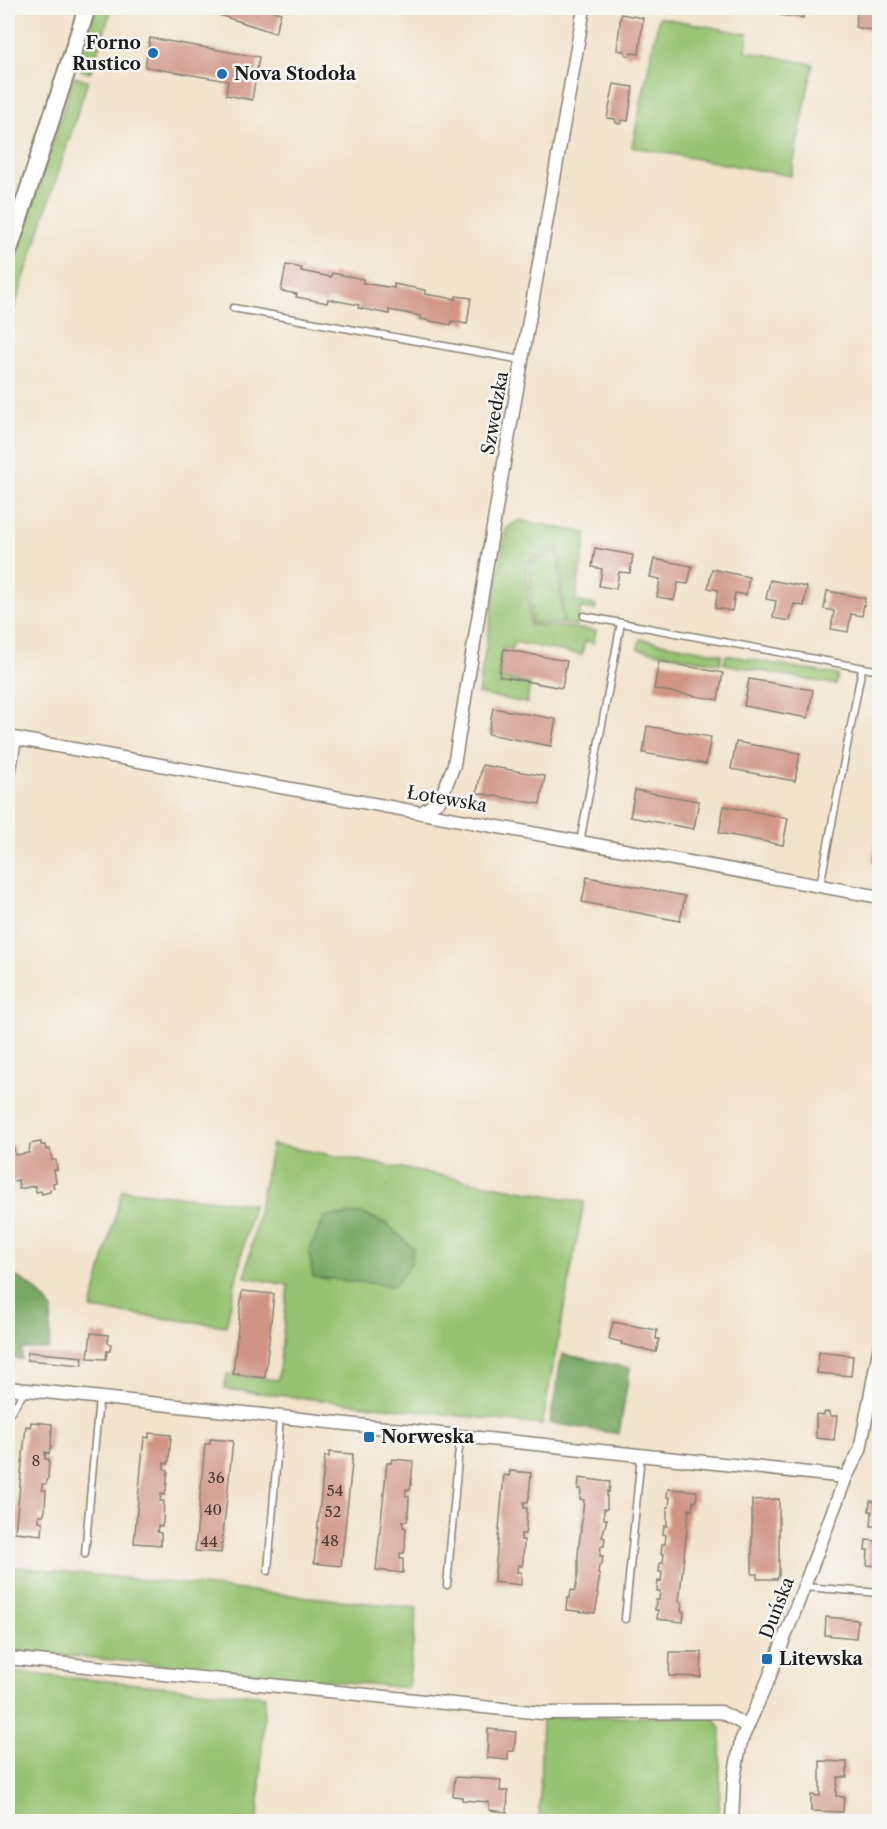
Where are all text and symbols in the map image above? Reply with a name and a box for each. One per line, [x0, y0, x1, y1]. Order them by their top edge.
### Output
place label: Forno Rustico [72, 32, 141, 75]
marker: Forno Rustico [146, 46, 160, 60]
place label: Nova Stodoła [234, 63, 357, 85]
marker: Nova Stodoła [215, 67, 229, 81]
street label: Szwedzka [477, 369, 513, 456]
street label: Łotewska [405, 781, 489, 817]
place label: Norweska [381, 1426, 475, 1448]
marker: Norweska [362, 1430, 376, 1444]
house number: 8 [32, 1451, 41, 1470]
house number: 36 [207, 1468, 225, 1487]
house number: 54 [327, 1481, 343, 1500]
house number: 40 [204, 1500, 222, 1519]
house number: 52 [325, 1502, 341, 1521]
house number: 48 [321, 1531, 339, 1550]
house number: 44 [200, 1532, 218, 1551]
street label: Duńska [755, 1574, 799, 1642]
place label: Litewska [779, 1648, 864, 1670]
marker: Litewska [760, 1652, 774, 1666]

